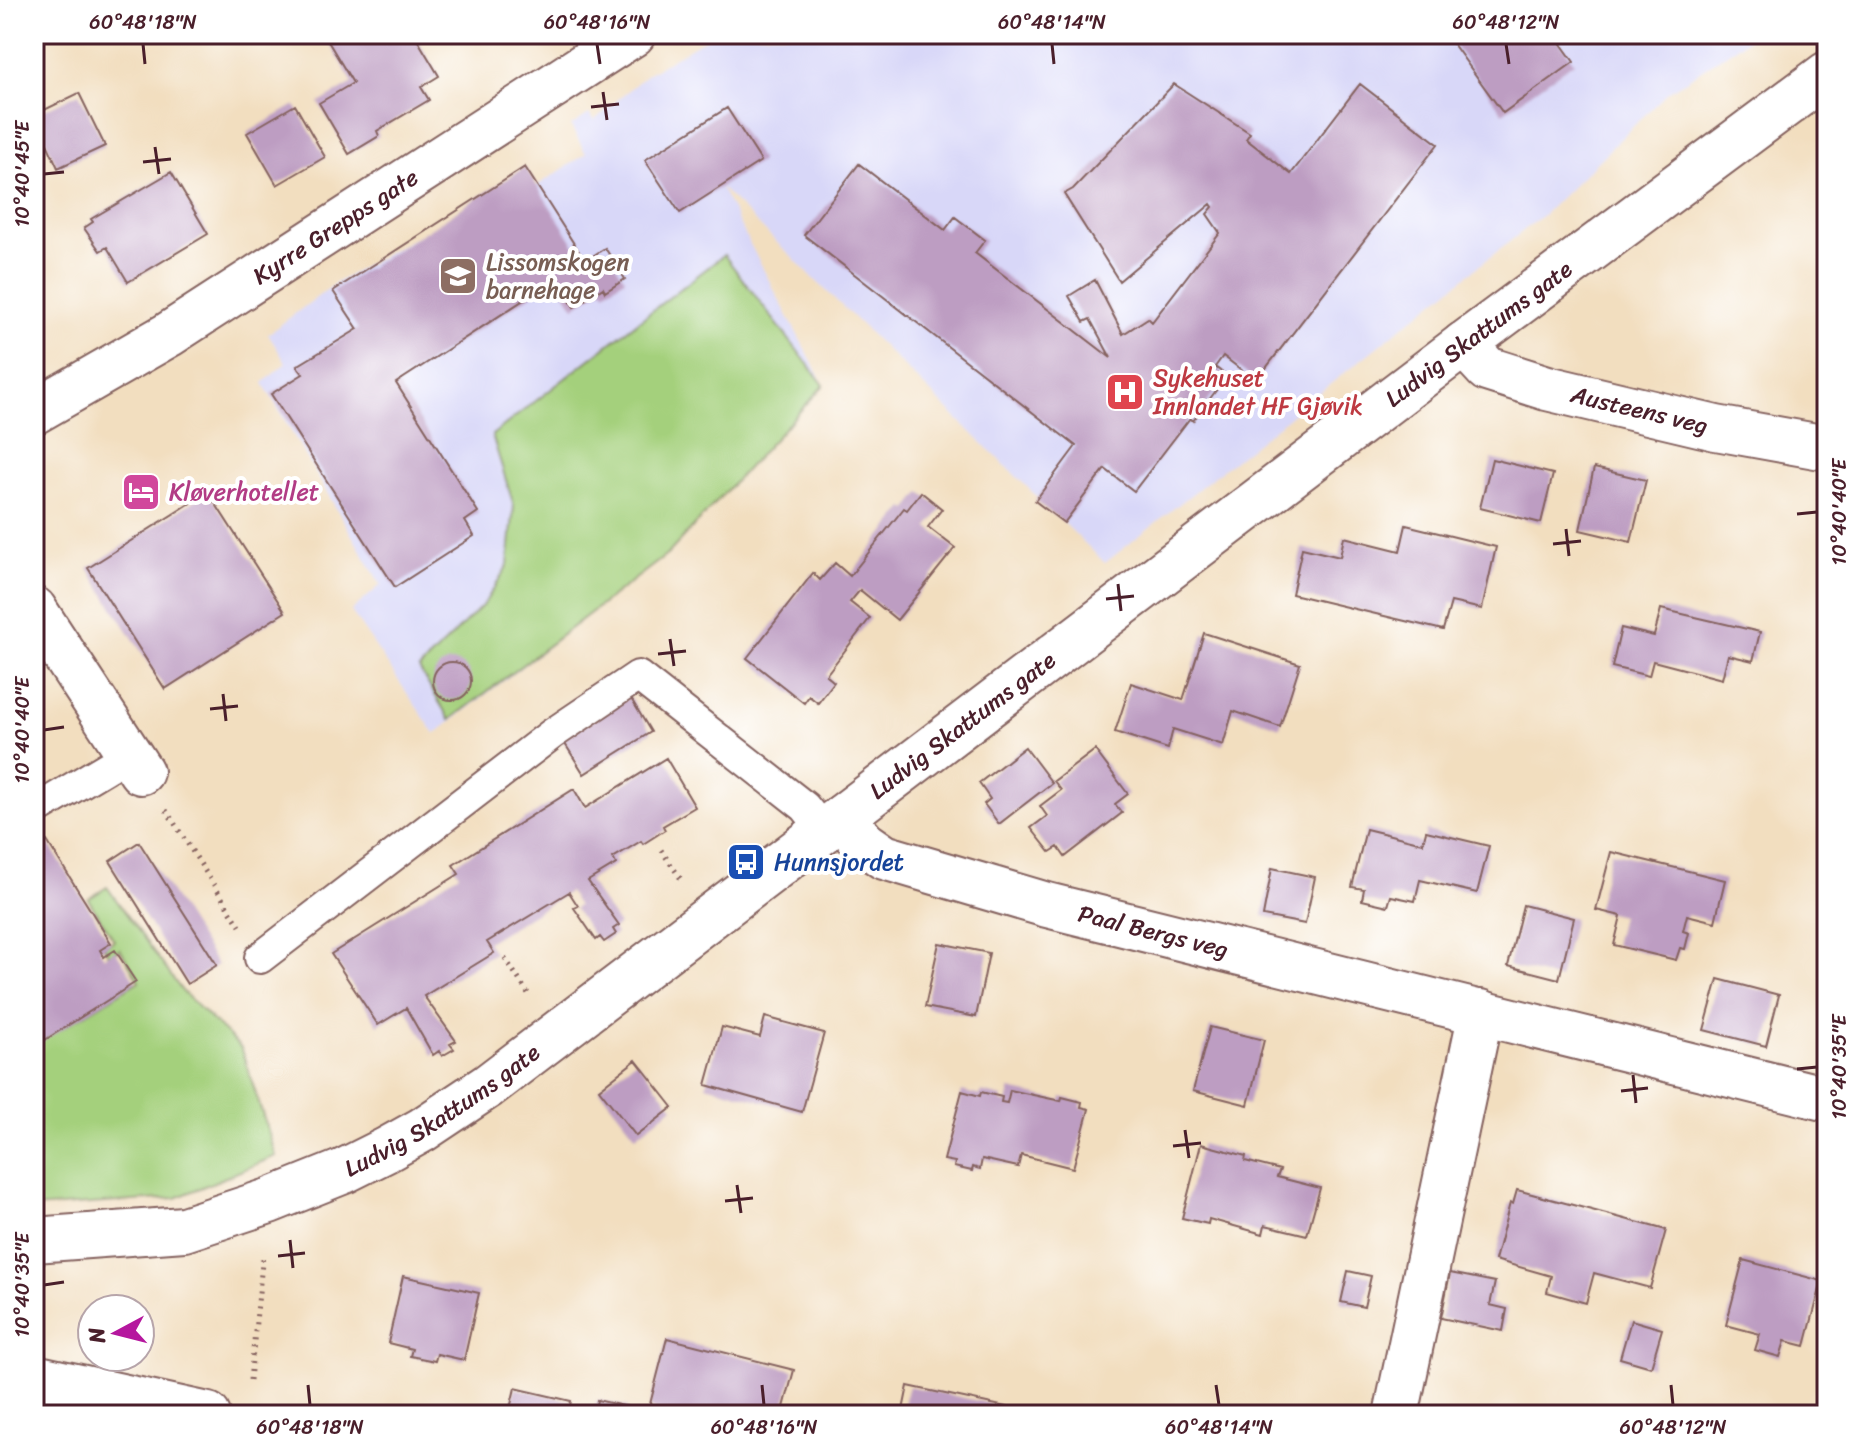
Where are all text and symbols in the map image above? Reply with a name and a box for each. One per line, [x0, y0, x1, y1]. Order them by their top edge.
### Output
text: 60°48'18"N [89, 5, 197, 40]
text: 60°48'16"N [544, 5, 650, 40]
text: 60°48'14"N [998, 5, 1106, 40]
text: 60°48'12"N [1453, 5, 1560, 40]
text: 10°40'45"E [5, 119, 40, 227]
street label: Kyrre Grepps gate [244, 157, 427, 296]
place label: Lissomskogen barnehage [486, 241, 630, 311]
street label: Ludvig Skattums gate [1375, 249, 1582, 418]
school or university icon: Lissomskogen barnehage [437, 255, 479, 297]
place label: Sykehuset Innlandet HF Gjøvik [1152, 357, 1363, 427]
hospital icon: Sykehuset Innlandet HF Gjøvik [1104, 371, 1146, 413]
street label: Austeens veg [1566, 373, 1713, 446]
text: 10°40'40"E [1822, 457, 1857, 565]
hotel icon: Kløverhotellet [120, 471, 162, 513]
place label: Kløverhotellet [169, 471, 319, 513]
street label: Ludvig Skattums gate [860, 640, 1065, 811]
text: 10°40'40"E [5, 675, 40, 783]
bus stop icon: Hunnsjordet [725, 841, 767, 883]
place label: Hunnsjordet [774, 841, 904, 883]
street label: Paal Bergs veg [1074, 893, 1233, 970]
text: 10°40'35"E [1822, 1013, 1857, 1119]
street label: Ludvig Skattums gate [337, 1032, 550, 1189]
text: 10°40'35"E [5, 1231, 40, 1337]
north arrow [76, 1293, 156, 1373]
text: N [76, 1325, 117, 1346]
text: 60°48'18"N [256, 1410, 364, 1445]
text: 60°48'16"N [711, 1410, 817, 1445]
text: 60°48'14"N [1165, 1410, 1273, 1445]
text: 60°48'12"N [1620, 1410, 1727, 1445]

